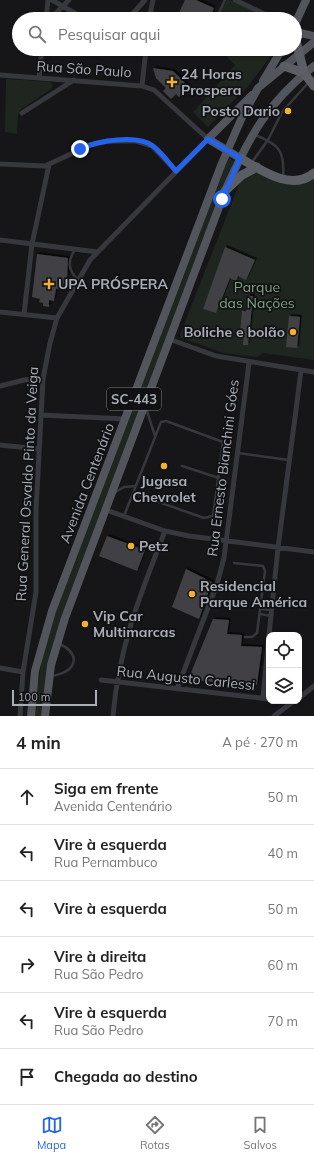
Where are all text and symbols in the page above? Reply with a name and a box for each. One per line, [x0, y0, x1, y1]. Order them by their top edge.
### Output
search box [12, 12, 302, 56]
icon: search [26, 23, 48, 45]
text: Pesquisar aqui [58, 25, 160, 44]
street label: Rua São Paulo [36, 57, 132, 81]
place label: 24 Horas Prospera [181, 65, 242, 99]
marker: 24 Horas Prospera [166, 76, 178, 88]
place label: Posto Dario [202, 102, 280, 120]
marker: Posto Dario [283, 106, 293, 116]
route end [71, 140, 89, 158]
route start [213, 190, 231, 208]
place label: UPA PRÓSPERA [58, 275, 168, 293]
marker: UPA PRÓSPERA [43, 278, 55, 290]
park label: Parque das Nações [219, 278, 295, 312]
place label: Boliche e bolão [184, 323, 285, 341]
marker: Boliche e bolão [288, 327, 298, 337]
street label: Rua General Osvaldo Pinto da Veiga [12, 366, 42, 602]
street label: Rua Ernesto Bianchini Góes [203, 378, 243, 558]
road number: SC-443 [107, 388, 161, 410]
street label: Avenida Centenário [56, 420, 118, 546]
marker: Jugasa Chevrolet [159, 461, 169, 471]
place label: Jugasa Chevrolet [132, 472, 196, 506]
place label: Petz [139, 537, 168, 555]
marker: Petz [126, 541, 136, 551]
place label: Residencial Parque América [200, 577, 307, 611]
marker: Residencial Parque América [187, 589, 197, 599]
place label: Vip Car Multimarcas [92, 607, 176, 641]
marker: Vip Car Multimarcas [80, 619, 90, 629]
map controls [266, 632, 302, 704]
button: locate [266, 632, 302, 668]
street label: Rua Augusto Carlessi [116, 662, 256, 694]
button: layers [266, 668, 302, 704]
scale bar [12, 688, 97, 707]
text: 100 m [18, 690, 50, 704]
text: 4 min [16, 732, 61, 753]
text: A pé · 270 m [222, 734, 298, 750]
text: Siga em frente [54, 779, 159, 798]
icon: ahead [16, 786, 38, 808]
text: 50 m [268, 789, 298, 805]
text: Avenida Centenário [54, 798, 172, 814]
text: Vire à esquerda [54, 835, 167, 854]
icon: left [16, 842, 38, 864]
text: 40 m [268, 845, 298, 861]
text: Rua Pernambuco [54, 854, 158, 870]
icon: left [16, 898, 38, 920]
text: Vire à esquerda [54, 899, 167, 918]
text: 50 m [268, 901, 298, 917]
text: Vire à direita [54, 947, 146, 966]
icon: right [16, 954, 38, 976]
text: 60 m [268, 957, 298, 973]
text: Rua São Pedro [54, 966, 144, 982]
text: Vire à esquerda [54, 1003, 167, 1022]
icon: left [16, 1010, 38, 1032]
text: 70 m [268, 1013, 298, 1029]
text: Rua São Pedro [54, 1022, 144, 1038]
icon: arrive [16, 1066, 38, 1088]
text: Chegada ao destino [54, 1067, 198, 1086]
tab: Mapa [37, 1114, 66, 1152]
tab: Rotas [140, 1114, 170, 1152]
tab: Salvos [243, 1114, 277, 1152]

